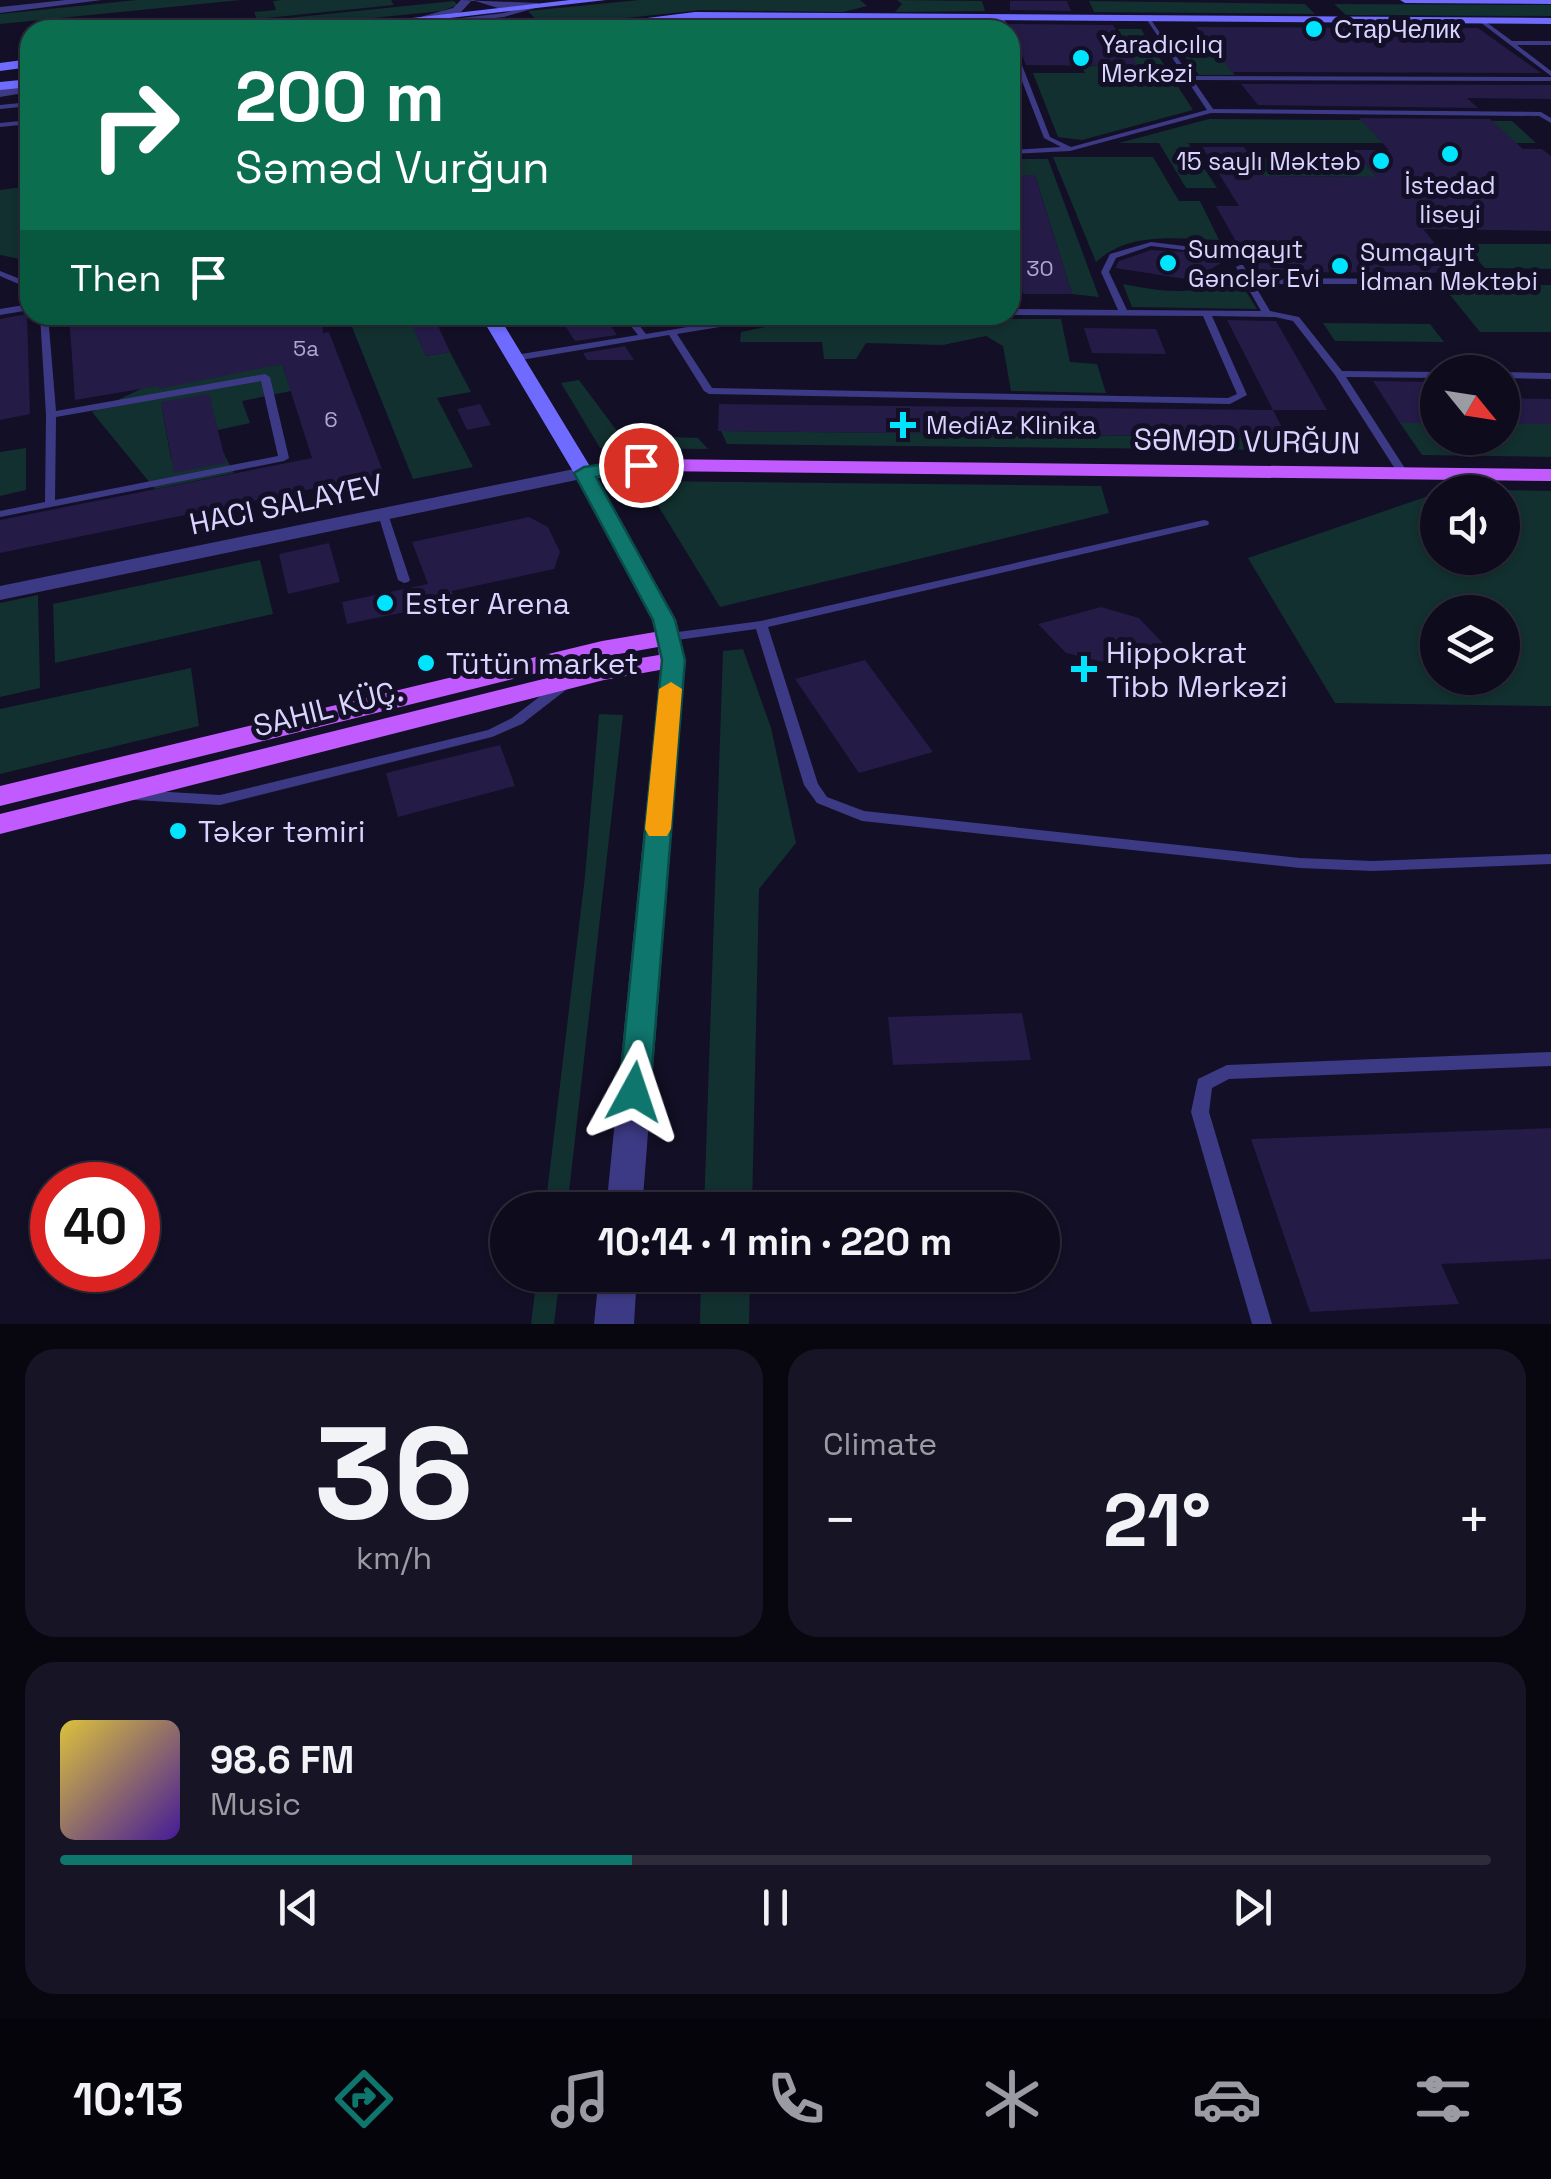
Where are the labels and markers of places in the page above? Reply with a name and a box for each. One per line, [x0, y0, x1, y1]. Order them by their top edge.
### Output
place label: СтарЧелик [1334, 13, 1461, 45]
marker: СтарЧелик [1303, 18, 1325, 40]
place label: Yaradıcılıq Mərkəzi [1101, 28, 1223, 89]
marker: Yaradıcılıq Mərkəzi [1070, 47, 1092, 69]
marker: İstedad liseyi [1439, 143, 1461, 165]
place label: 15 saylı Məktəb [1176, 145, 1361, 177]
marker: 15 saylı Məktəb [1370, 150, 1392, 172]
place label: İstedad liseyi [1404, 169, 1496, 230]
place label: Sumqayıt Gənclər Evi [1188, 233, 1320, 294]
place label: Sumqayıt İdman Məktəbi [1360, 236, 1538, 297]
marker: Sumqayıt Gənclər Evi [1157, 252, 1179, 274]
marker: Sumqayıt İdman Məktəbi [1329, 255, 1351, 277]
place label: MediAz Klinika [926, 409, 1096, 441]
marker: MediAz Klinika [890, 412, 916, 438]
pin [599, 423, 684, 508]
place label: Ester Arena [405, 584, 570, 623]
marker: Ester Arena [374, 592, 396, 614]
place label: Hippokrat Tibb Mərkəzi [1106, 633, 1288, 706]
place label: Tütün market [446, 644, 639, 683]
marker: Tütün market [415, 652, 437, 674]
marker: Hippokrat Tibb Mərkəzi [1071, 656, 1097, 682]
place label: Təkər təmiri [198, 812, 365, 851]
marker: Təkər təmiri [167, 820, 189, 842]

